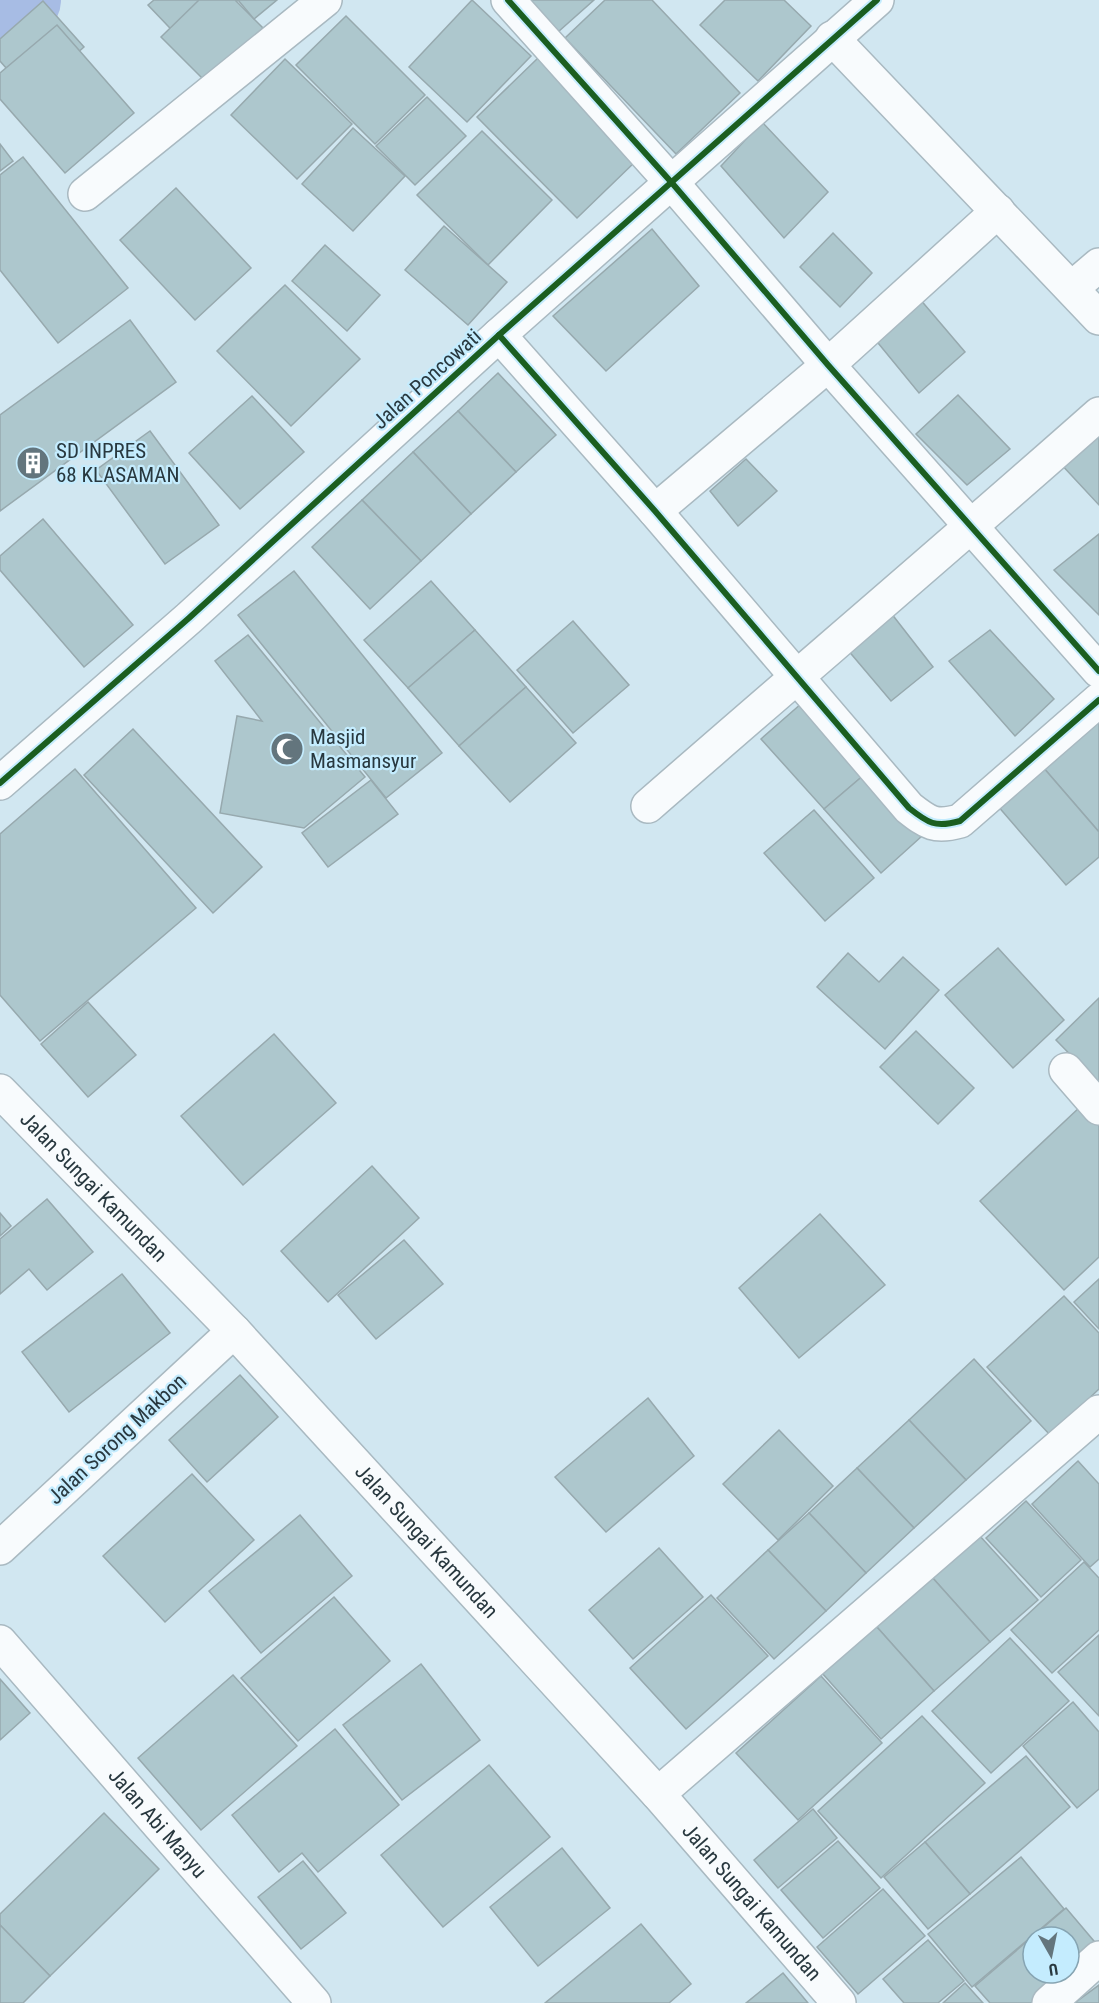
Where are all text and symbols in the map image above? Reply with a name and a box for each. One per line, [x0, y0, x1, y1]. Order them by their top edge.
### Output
street label: Jalan Poncowati [368, 324, 486, 434]
place label: SD INPRES 68 KLASAMAN [56, 439, 179, 487]
building icon: SD INPRES 68 KLASAMAN [15, 445, 51, 481]
place label: Masjid Masmansyur [310, 725, 416, 773]
mosque icon: Masjid Masmansyur [269, 731, 305, 767]
street label: Jalan Sungai Kamundan [15, 1107, 172, 1267]
street label: Jalan Sorong Makbon [43, 1369, 191, 1509]
street label: Jalan Sungai Kamundan [350, 1459, 503, 1623]
street label: Jalan Abi Manyu [103, 1763, 212, 1883]
street label: Jalan Sungai Kamundan [677, 1819, 826, 1986]
north arrow [1021, 1925, 1081, 1985]
text: U [1047, 1959, 1059, 1979]

